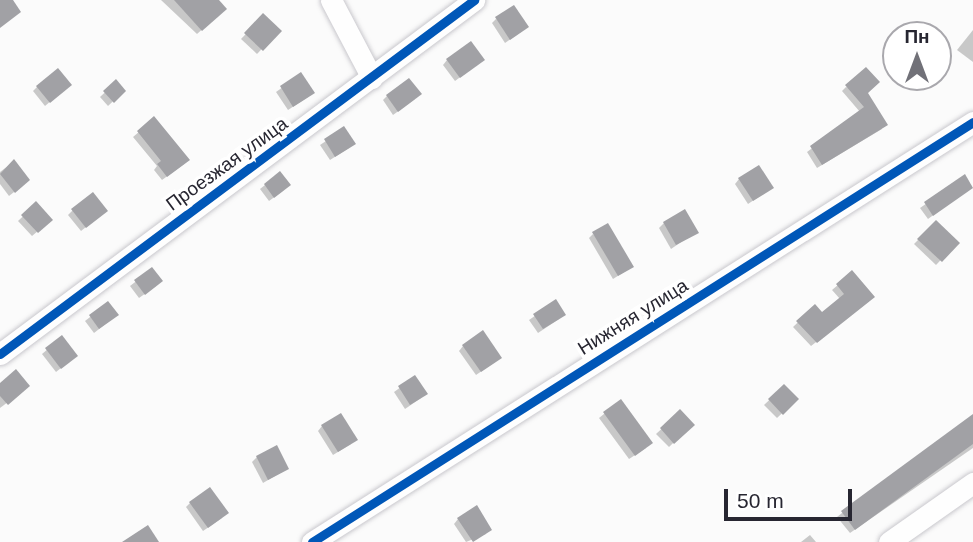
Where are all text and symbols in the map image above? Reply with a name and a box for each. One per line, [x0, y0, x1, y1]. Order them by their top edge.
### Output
north arrow [882, 21, 952, 91]
text: Пн [904, 26, 930, 47]
street label: Проезжая улица [162, 112, 292, 216]
street label: Нижняя улица [574, 274, 692, 360]
scale bar [728, 476, 856, 520]
text: 50 m [737, 489, 784, 512]

